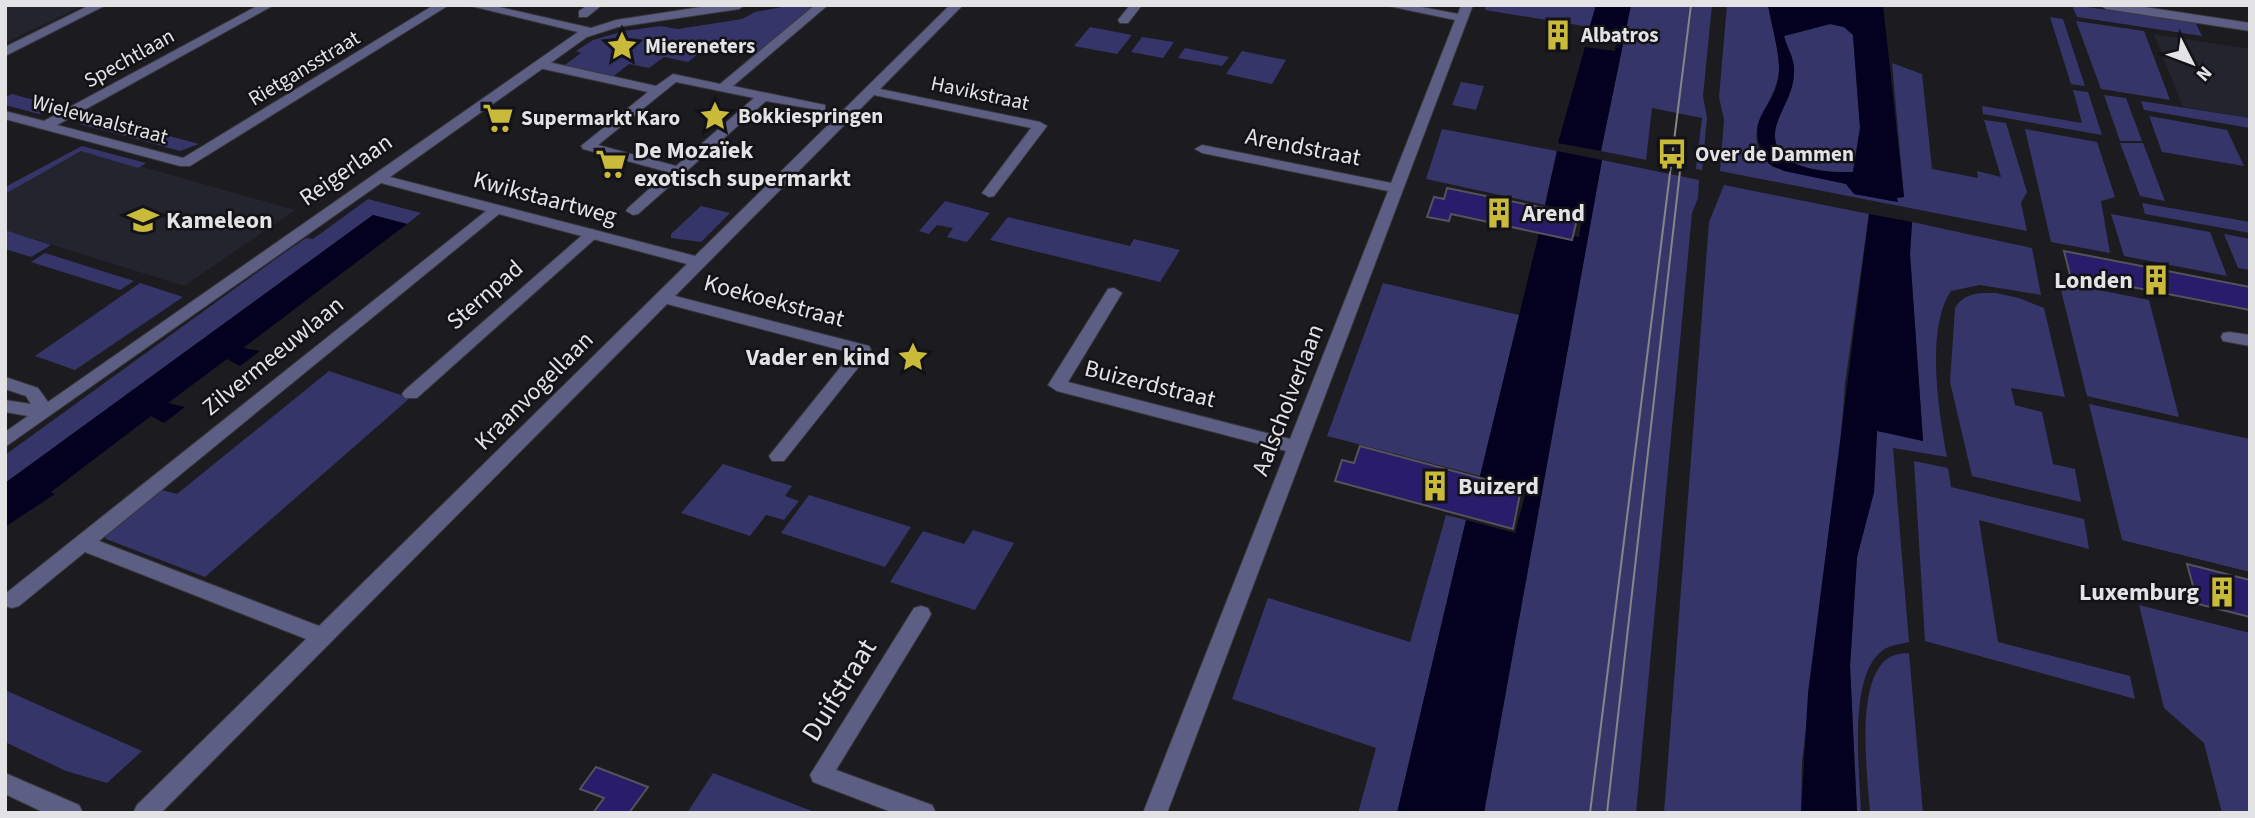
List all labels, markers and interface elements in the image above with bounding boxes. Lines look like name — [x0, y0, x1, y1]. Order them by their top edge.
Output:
building icon: Albatros — [1541, 18, 1575, 52]
place label: Albatros — [1580, 20, 1659, 50]
street label: Spechtlaan — [78, 21, 180, 95]
street label: Rietgansstraat — [242, 23, 366, 113]
north arrow — [2157, 28, 2227, 98]
place icon: Miereneters — [605, 29, 639, 63]
place label: Miereneters — [645, 31, 755, 61]
text: N — [2189, 60, 2218, 87]
street label: Havikstraat — [928, 68, 1032, 118]
street label: Wielewaalstraat — [29, 86, 171, 152]
place icon: Bokkiespringen — [698, 99, 732, 133]
supermarket icon: Supermarkt Karo — [481, 101, 515, 135]
place label: Bokkiespringen — [738, 101, 883, 131]
place label: Supermarkt Karo — [521, 103, 680, 133]
street label: Arendstraat — [1242, 119, 1364, 175]
street label: Reigerlaan — [292, 125, 400, 215]
place label: De Mozaïek exotisch supermarkt — [634, 133, 851, 196]
bus stop icon: Over de Dammen — [1655, 137, 1689, 171]
place label: Over de Dammen — [1695, 139, 1854, 169]
supermarket icon: De Mozaïek exotisch supermarkt — [594, 147, 628, 181]
street label: Kwikstaartweg — [469, 162, 621, 234]
building icon: Arend — [1482, 196, 1516, 230]
place label: Arend — [1521, 196, 1585, 231]
school or university icon: Kameleon — [126, 203, 160, 237]
place label: Kameleon — [166, 203, 273, 238]
street label: Sternpad — [439, 252, 531, 338]
place label: Londen — [2054, 263, 2133, 298]
building icon: Londen — [2139, 263, 2173, 297]
street label: Koekoekstraat — [700, 265, 848, 337]
street label: Zilvermeeuwlaan — [194, 288, 352, 424]
street label: Aalscholverlaan — [1243, 319, 1333, 481]
street label: Kraanvogellaan — [466, 323, 602, 459]
place label: Vader en kind — [745, 340, 890, 375]
place icon: Vader en kind — [896, 340, 930, 374]
street label: Buizerdstraat — [1081, 351, 1219, 417]
building icon: Buizerd — [1418, 469, 1452, 503]
place label: Buizerd — [1458, 469, 1539, 504]
place label: Luxemburg — [2079, 575, 2199, 610]
building icon: Luxemburg — [2205, 575, 2239, 609]
street label: Duifstraat — [792, 630, 887, 749]

